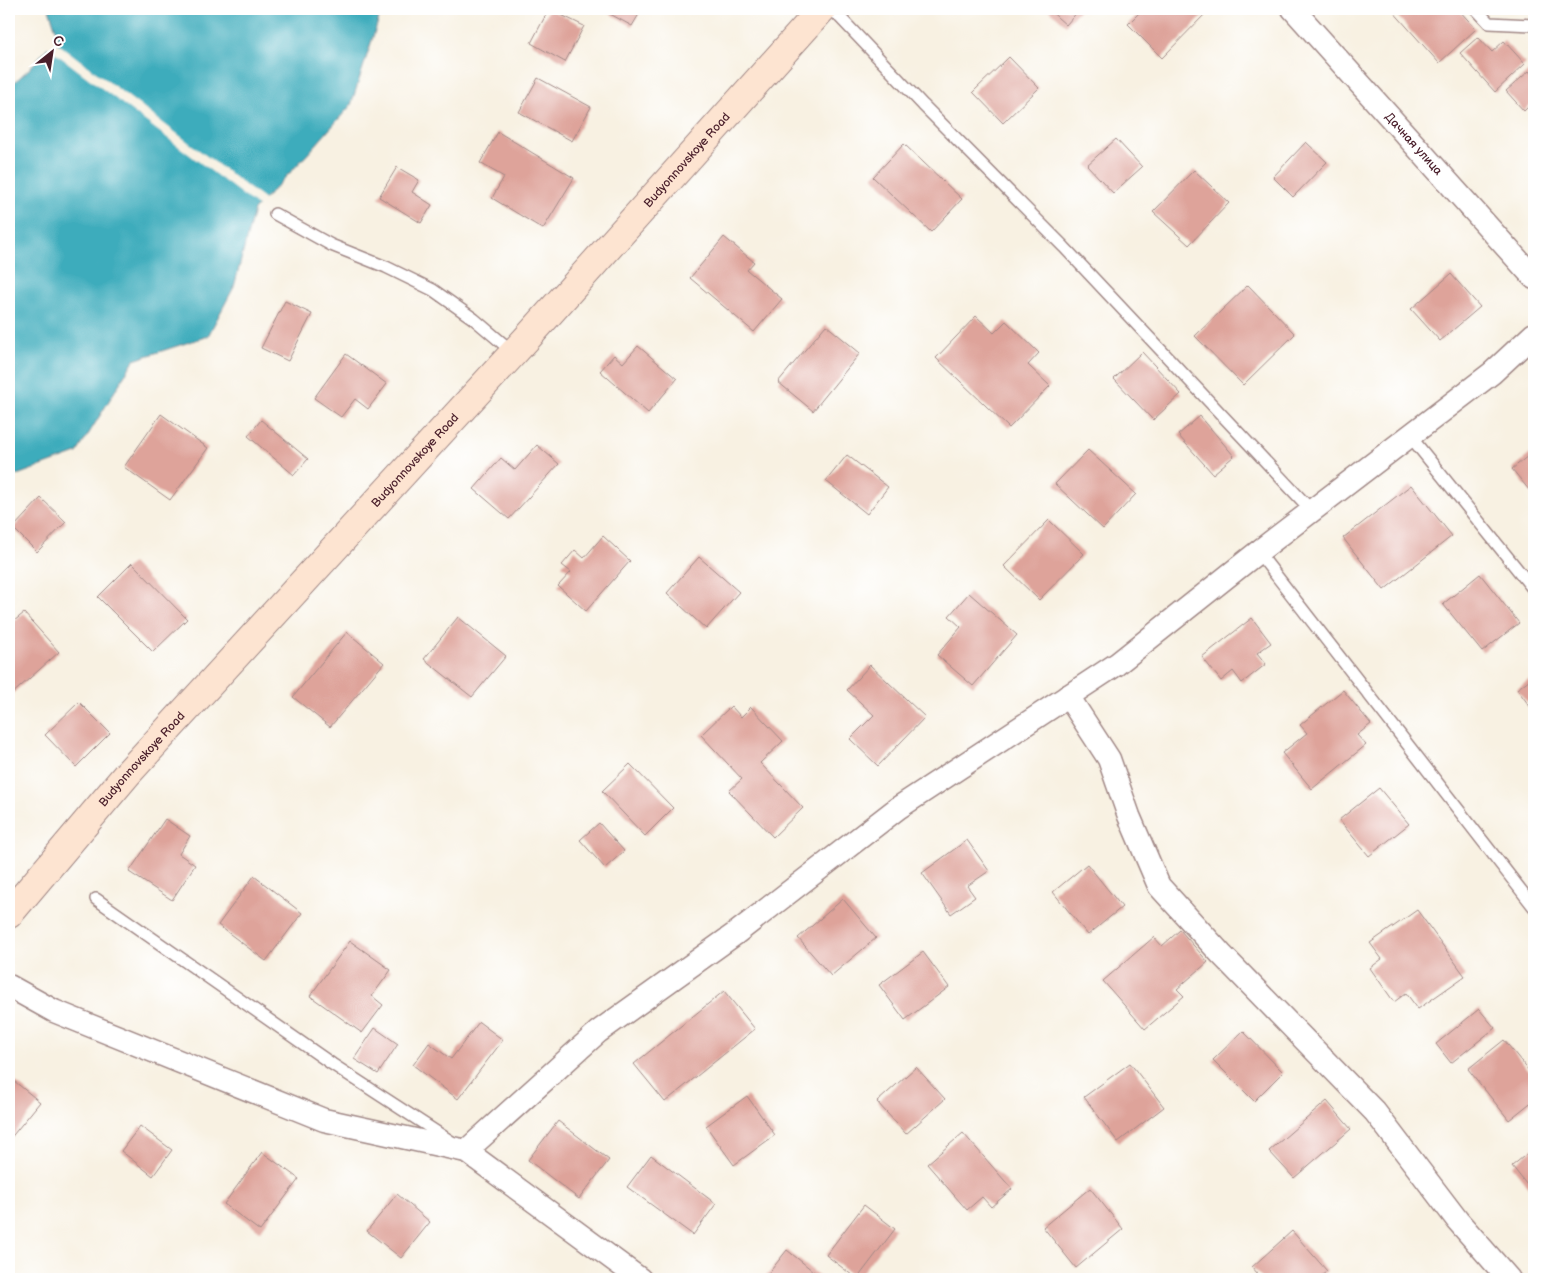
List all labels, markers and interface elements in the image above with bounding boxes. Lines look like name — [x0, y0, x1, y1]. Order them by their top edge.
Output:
north arrow — [28, 28, 78, 78]
text: С — [50, 31, 67, 51]
street label: Budyonnovskoye Road — [640, 109, 733, 210]
street label: Дачная улица — [1382, 109, 1446, 178]
street label: Budyonnovskoye Road — [368, 410, 462, 510]
street label: Budyonnovskoye Road — [95, 708, 188, 810]

